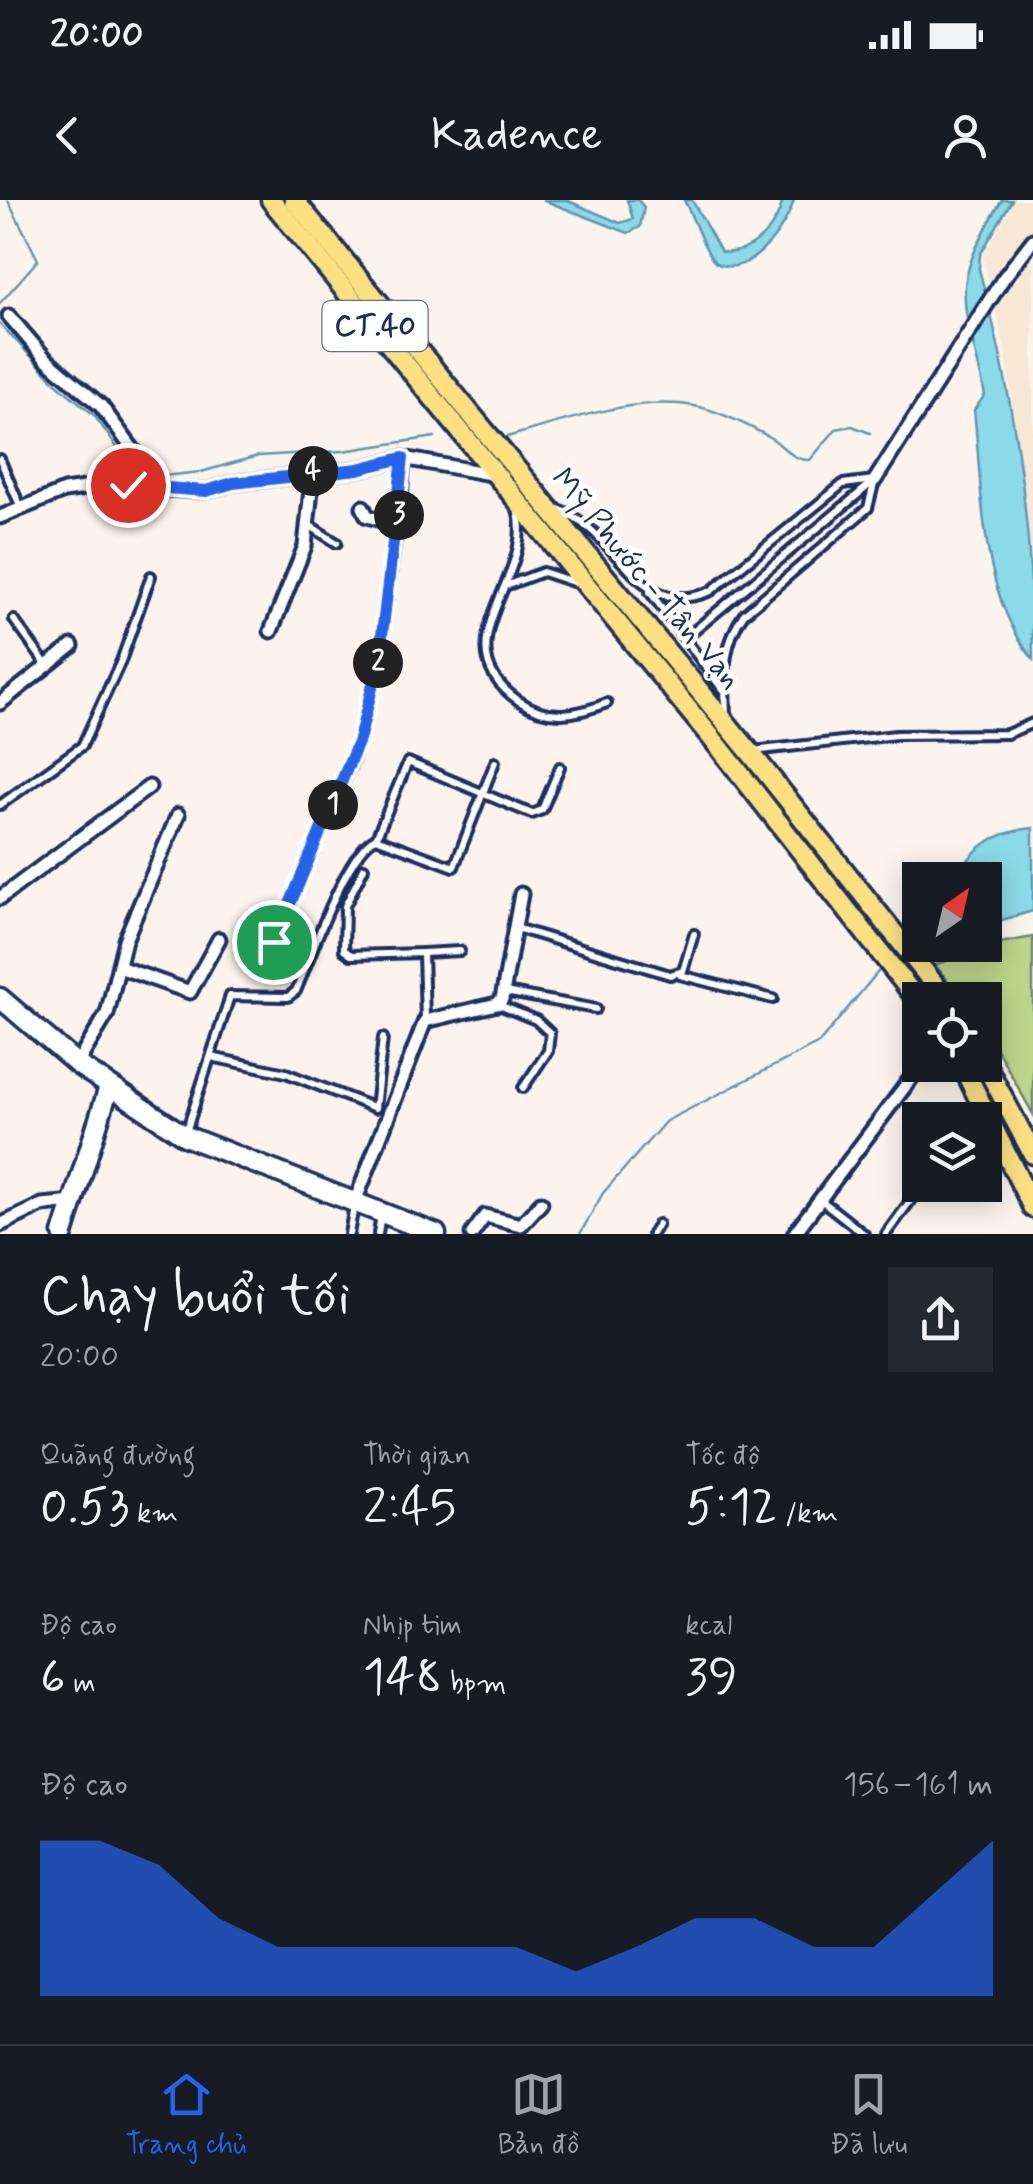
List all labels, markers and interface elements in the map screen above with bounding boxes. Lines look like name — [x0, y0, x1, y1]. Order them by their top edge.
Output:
text: 20:00 — [50, 11, 143, 60]
text: Kadence — [431, 106, 602, 165]
icon: back — [40, 108, 95, 163]
icon: person — [938, 108, 993, 163]
road number: CT.40 — [322, 301, 428, 351]
pin — [86, 443, 171, 528]
pin: 4 — [288, 446, 338, 496]
text: 4 — [305, 452, 321, 489]
icon: check — [101, 458, 156, 513]
street label: Mỹ Phước - Tân Vạn — [541, 459, 751, 699]
pin: 3 — [374, 490, 424, 540]
text: 3 — [393, 496, 405, 533]
pin: 2 — [353, 638, 403, 688]
text: 2 — [371, 644, 385, 681]
pin: 1 — [308, 780, 358, 830]
text: 1 — [327, 786, 339, 823]
north arrow — [902, 862, 1002, 962]
map controls — [902, 862, 1002, 1202]
pin — [232, 900, 317, 985]
icon: arrive — [247, 915, 302, 970]
button: locate — [902, 982, 1002, 1082]
button: layers — [902, 1102, 1002, 1202]
text: Chạy buổi tối — [40, 1262, 350, 1334]
button: share — [888, 1267, 993, 1372]
text: 20:00 — [40, 1336, 119, 1378]
text: Quãng đường — [40, 1438, 195, 1475]
text: Thời gian — [363, 1438, 470, 1475]
text: Tốc độ — [685, 1438, 761, 1475]
text: 0.53 — [40, 1475, 130, 1541]
text: 2:45 — [363, 1475, 456, 1541]
text: 5:12 — [685, 1475, 777, 1541]
text: km — [130, 1496, 178, 1533]
text: /km — [777, 1496, 838, 1533]
text: Độ cao — [40, 1608, 117, 1645]
text: Nhịp tim — [363, 1608, 462, 1645]
text: kcal — [685, 1608, 732, 1645]
text: 6 — [40, 1645, 66, 1711]
text: 148 — [363, 1645, 442, 1711]
text: 39 — [685, 1645, 738, 1711]
text: m — [66, 1666, 95, 1703]
text: bpm — [442, 1666, 506, 1703]
text: Độ cao — [40, 1764, 128, 1806]
text: 156–161 m — [843, 1764, 993, 1806]
tab: Trang chủ — [125, 2067, 247, 2164]
tab: Bản đồ — [498, 2067, 579, 2164]
tab: Đã lưu — [830, 2067, 908, 2164]

